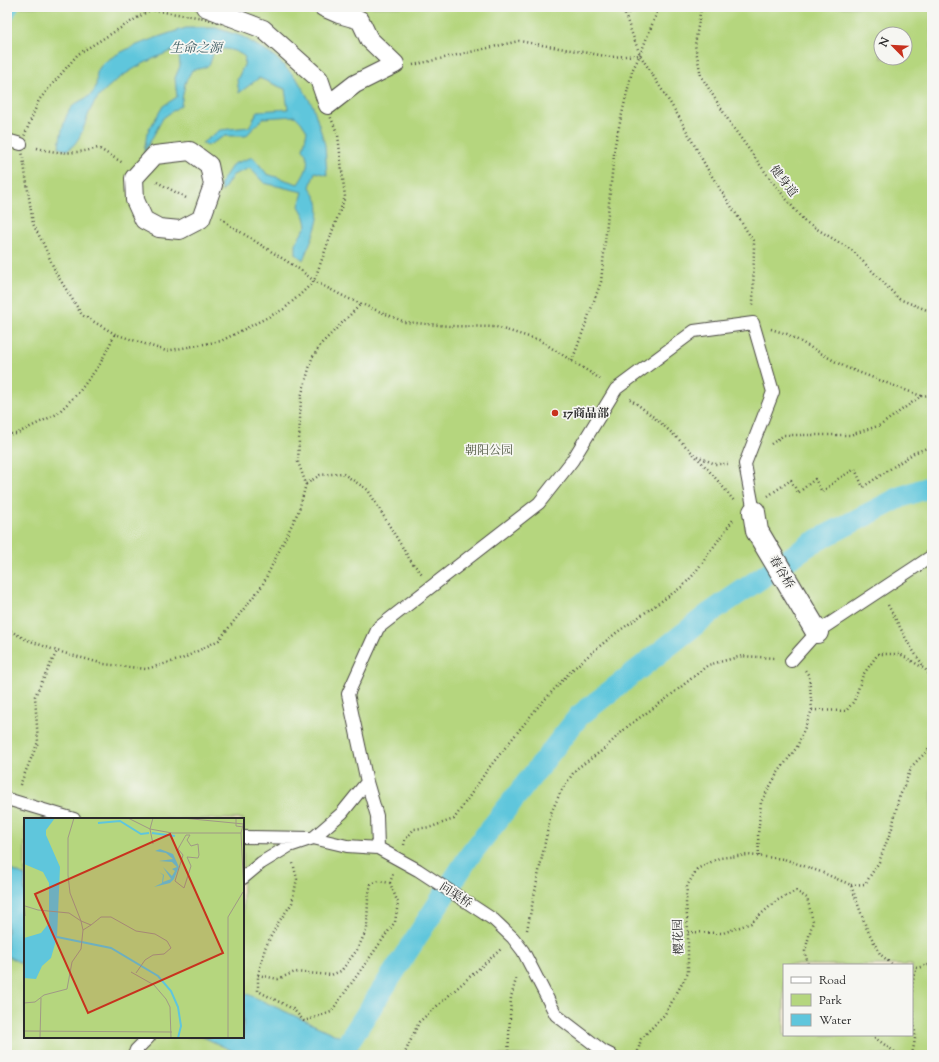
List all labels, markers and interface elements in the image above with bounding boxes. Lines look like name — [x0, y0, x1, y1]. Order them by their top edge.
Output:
north arrow — [873, 26, 913, 66]
text: N — [875, 35, 894, 51]
water label: 生命之源 — [170, 40, 224, 58]
street label: 健身道 — [765, 162, 801, 201]
place label: 17商品部 — [562, 405, 609, 423]
marker: 17商品部 — [550, 408, 560, 418]
park label: 朝阳公园 — [465, 442, 513, 460]
street label: 春谷桥 — [764, 552, 798, 593]
inset map — [24, 818, 244, 1038]
street label: 问渠桥 — [435, 878, 475, 913]
street label: 樱花园 — [669, 919, 689, 955]
legend — [783, 964, 913, 1036]
text: Road — [819, 972, 846, 990]
text: Park — [819, 992, 842, 1010]
text: Water — [819, 1012, 852, 1030]

